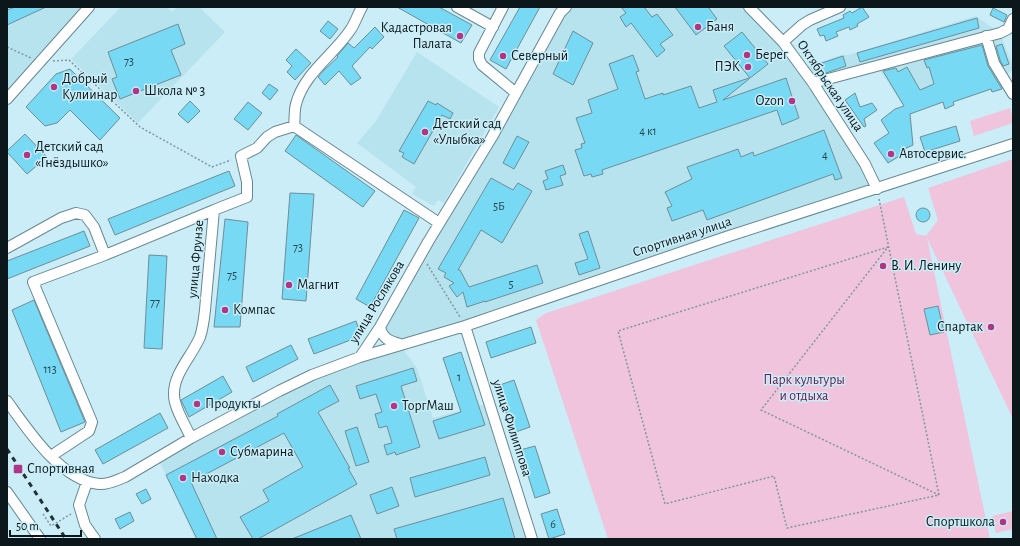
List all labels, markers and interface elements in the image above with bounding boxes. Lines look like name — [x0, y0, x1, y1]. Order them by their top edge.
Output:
place label: Баня — [706, 20, 734, 34]
place label: Кадастровая Палата — [380, 21, 453, 51]
marker: Баня — [693, 22, 703, 32]
marker: Кадастровая Палата — [455, 31, 465, 41]
street label: Октябрьская улица — [794, 38, 866, 135]
place label: Берег — [755, 48, 788, 62]
place label: Северный — [511, 49, 568, 63]
marker: Берег — [742, 50, 752, 60]
marker: Северный — [498, 51, 508, 61]
house number: 73 — [124, 55, 134, 67]
place label: ПЭК — [714, 60, 740, 74]
marker: ПЭК — [743, 62, 753, 72]
place label: Добрый Кулиинар — [62, 72, 117, 102]
marker: Добрый Кулиинар — [49, 82, 59, 92]
place label: Школа № 3 — [144, 84, 206, 98]
marker: Школа № 3 — [131, 86, 141, 96]
place label: Ozon — [756, 94, 784, 108]
marker: Ozon — [787, 96, 797, 106]
place label: Детский сад «Улыбка» — [433, 117, 501, 147]
house number: 4 к1 — [639, 125, 657, 137]
marker: Детский сад «Улыбка» — [420, 127, 430, 137]
place label: Детский сад «Гнёздышко» — [35, 140, 109, 170]
place label: Автосервис. — [899, 147, 967, 161]
house number: 4 — [822, 149, 828, 161]
marker: Автосервис. — [886, 149, 896, 159]
marker: Детский сад «Гнёздышко» — [22, 150, 32, 160]
house number: 5Б — [493, 200, 505, 212]
street label: Спортивная улица — [631, 214, 734, 260]
street label: улица Фрунзе — [186, 219, 206, 300]
house number: 73 — [293, 241, 303, 253]
street label: улица Рослякова — [346, 258, 407, 347]
place label: В. И. Ленину — [891, 259, 961, 273]
marker: В. И. Ленину — [878, 261, 888, 271]
house number: 75 — [227, 269, 237, 281]
place label: Магнит — [297, 278, 340, 292]
house number: 5 — [508, 278, 514, 290]
marker: Магнит — [284, 280, 294, 290]
house number: 77 — [150, 296, 160, 308]
place label: Компас — [233, 303, 276, 317]
marker: Компас — [220, 305, 230, 315]
place label: Спартак — [937, 320, 984, 334]
marker: Спартак — [986, 322, 996, 332]
house number: 113 — [43, 363, 57, 375]
house number: 1 — [457, 371, 461, 383]
park label: Парк культуры и отдыха — [763, 373, 845, 403]
street label: улица Филиппова — [489, 377, 534, 479]
place label: Продукты — [205, 397, 261, 411]
marker: Продукты — [192, 399, 202, 409]
place label: ТоргМаш — [402, 399, 454, 413]
marker: ТоргМаш — [389, 401, 399, 411]
place label: Субмарина — [230, 445, 294, 459]
marker: Субмарина — [217, 447, 227, 457]
place label: Спортивная — [27, 462, 95, 476]
marker: Спортивная — [12, 463, 24, 475]
place label: Находка — [191, 471, 240, 485]
marker: Находка — [178, 473, 188, 483]
scale bar — [10, 512, 81, 538]
place label: Спортшкола — [926, 515, 996, 529]
marker: Спортшкола — [998, 517, 1008, 527]
house number: 6 — [550, 518, 556, 530]
text: 50 m — [16, 520, 39, 532]

